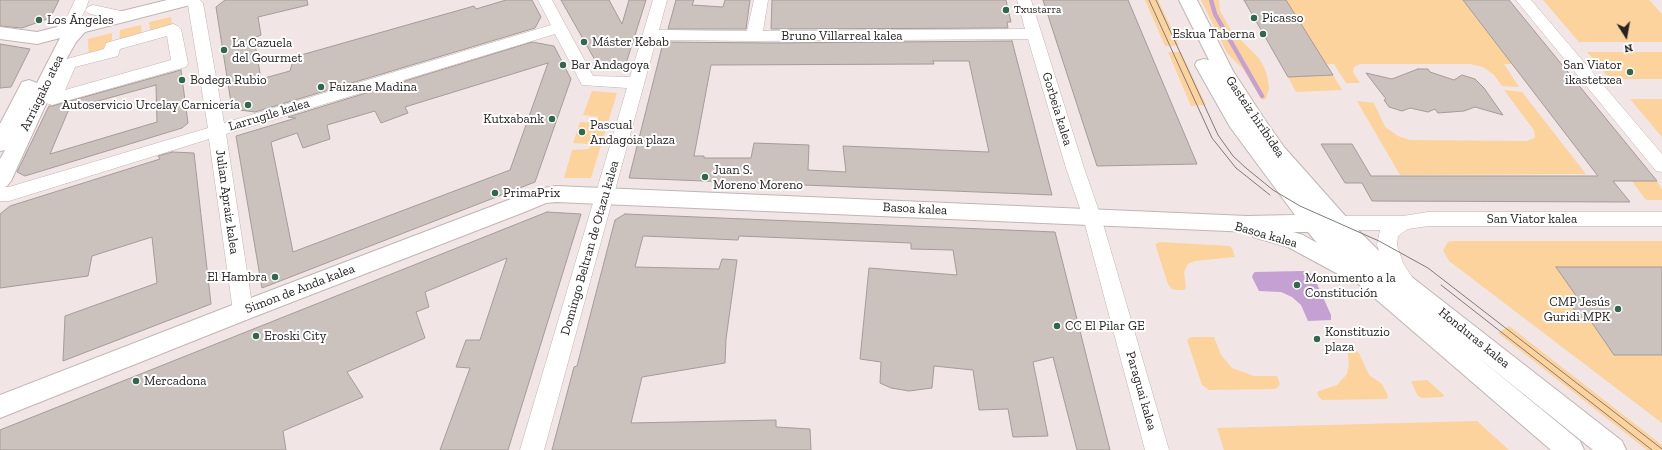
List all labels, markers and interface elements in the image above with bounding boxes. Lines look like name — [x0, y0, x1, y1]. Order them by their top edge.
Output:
place label: Txustarra — [1014, 3, 1061, 17]
marker: Txustarra — [1001, 5, 1011, 15]
place label: Picasso — [1262, 10, 1303, 26]
place label: Los Ángeles — [47, 12, 114, 28]
marker: Picasso — [1249, 13, 1259, 23]
marker: Los Ángeles — [34, 15, 44, 25]
north arrow — [1606, 16, 1646, 56]
place label: Eskua Taberna — [1172, 26, 1255, 42]
street label: Bruno Villarreal kalea — [781, 28, 903, 44]
marker: Eskua Taberna — [1258, 29, 1268, 39]
place label: Máster Kebab — [592, 34, 669, 50]
place label: La Cazuela del Gourmet — [232, 35, 302, 66]
marker: Máster Kebab — [579, 37, 589, 47]
text: N — [1623, 41, 1634, 55]
marker: La Cazuela del Gourmet — [219, 45, 229, 55]
street label: Arriagako atea — [17, 53, 67, 133]
place label: Bar Andagoya — [571, 57, 649, 73]
place label: San Viator ikastetxea — [1563, 57, 1622, 88]
marker: Bar Andagoya — [558, 60, 568, 70]
marker: San Viator ikastetxea — [1625, 67, 1635, 77]
street label: Gorbeia kalea — [1038, 70, 1076, 148]
place label: Bodega Rubio — [190, 72, 267, 88]
street label: Gasteiz hiribidea — [1222, 73, 1288, 161]
marker: Bodega Rubio — [177, 75, 187, 85]
place label: Faizane Madina — [329, 79, 417, 95]
marker: Faizane Madina — [316, 82, 326, 92]
street label: Larrugile kalea — [227, 95, 311, 135]
place label: Autoservicio Urcelay Carnicería — [62, 97, 240, 113]
marker: Autoservicio Urcelay Carnicería — [243, 100, 253, 110]
place label: Kutxabank — [483, 111, 544, 127]
marker: Kutxabank — [547, 114, 557, 124]
place label: Pascual Andagoia plaza — [590, 117, 675, 148]
marker: Pascual Andagoia plaza — [577, 127, 587, 137]
street label: Julian Apraiz kalea — [212, 149, 242, 255]
street label: Domingo Beltran de Otazu kalea — [558, 159, 622, 337]
place label: Juan S. Moreno Moreno — [713, 162, 803, 193]
marker: Juan S. Moreno Moreno — [700, 172, 710, 182]
place label: PrimaPrix — [503, 185, 560, 201]
marker: PrimaPrix — [490, 188, 500, 198]
street label: Basoa kalea — [882, 200, 948, 218]
street label: San Viator kalea — [1487, 211, 1577, 227]
street label: Basoa kalea — [1233, 219, 1299, 251]
street label: Simon de Anda kalea — [243, 261, 357, 317]
place label: El Hambra — [207, 269, 267, 285]
place label: Monumento a la Constitución — [1305, 270, 1396, 301]
marker: El Hambra — [270, 272, 280, 282]
marker: Monumento a la Constitución — [1292, 280, 1302, 290]
place label: CMP Jesús Guridi MPK — [1544, 294, 1610, 325]
street label: Honduras kalea — [1435, 304, 1513, 372]
marker: CMP Jesús Guridi MPK — [1613, 304, 1623, 314]
place label: CC El Pilar GE — [1065, 318, 1145, 334]
marker: CC El Pilar GE — [1052, 321, 1062, 331]
place label: Konstituzio plaza — [1325, 324, 1390, 355]
place label: Eroski City — [264, 328, 326, 344]
marker: Eroski City — [251, 331, 261, 341]
marker: Konstituzio plaza — [1312, 334, 1322, 344]
street label: Paraguai kalea — [1122, 350, 1160, 432]
place label: Mercadona — [144, 373, 207, 389]
marker: Mercadona — [131, 376, 141, 386]

